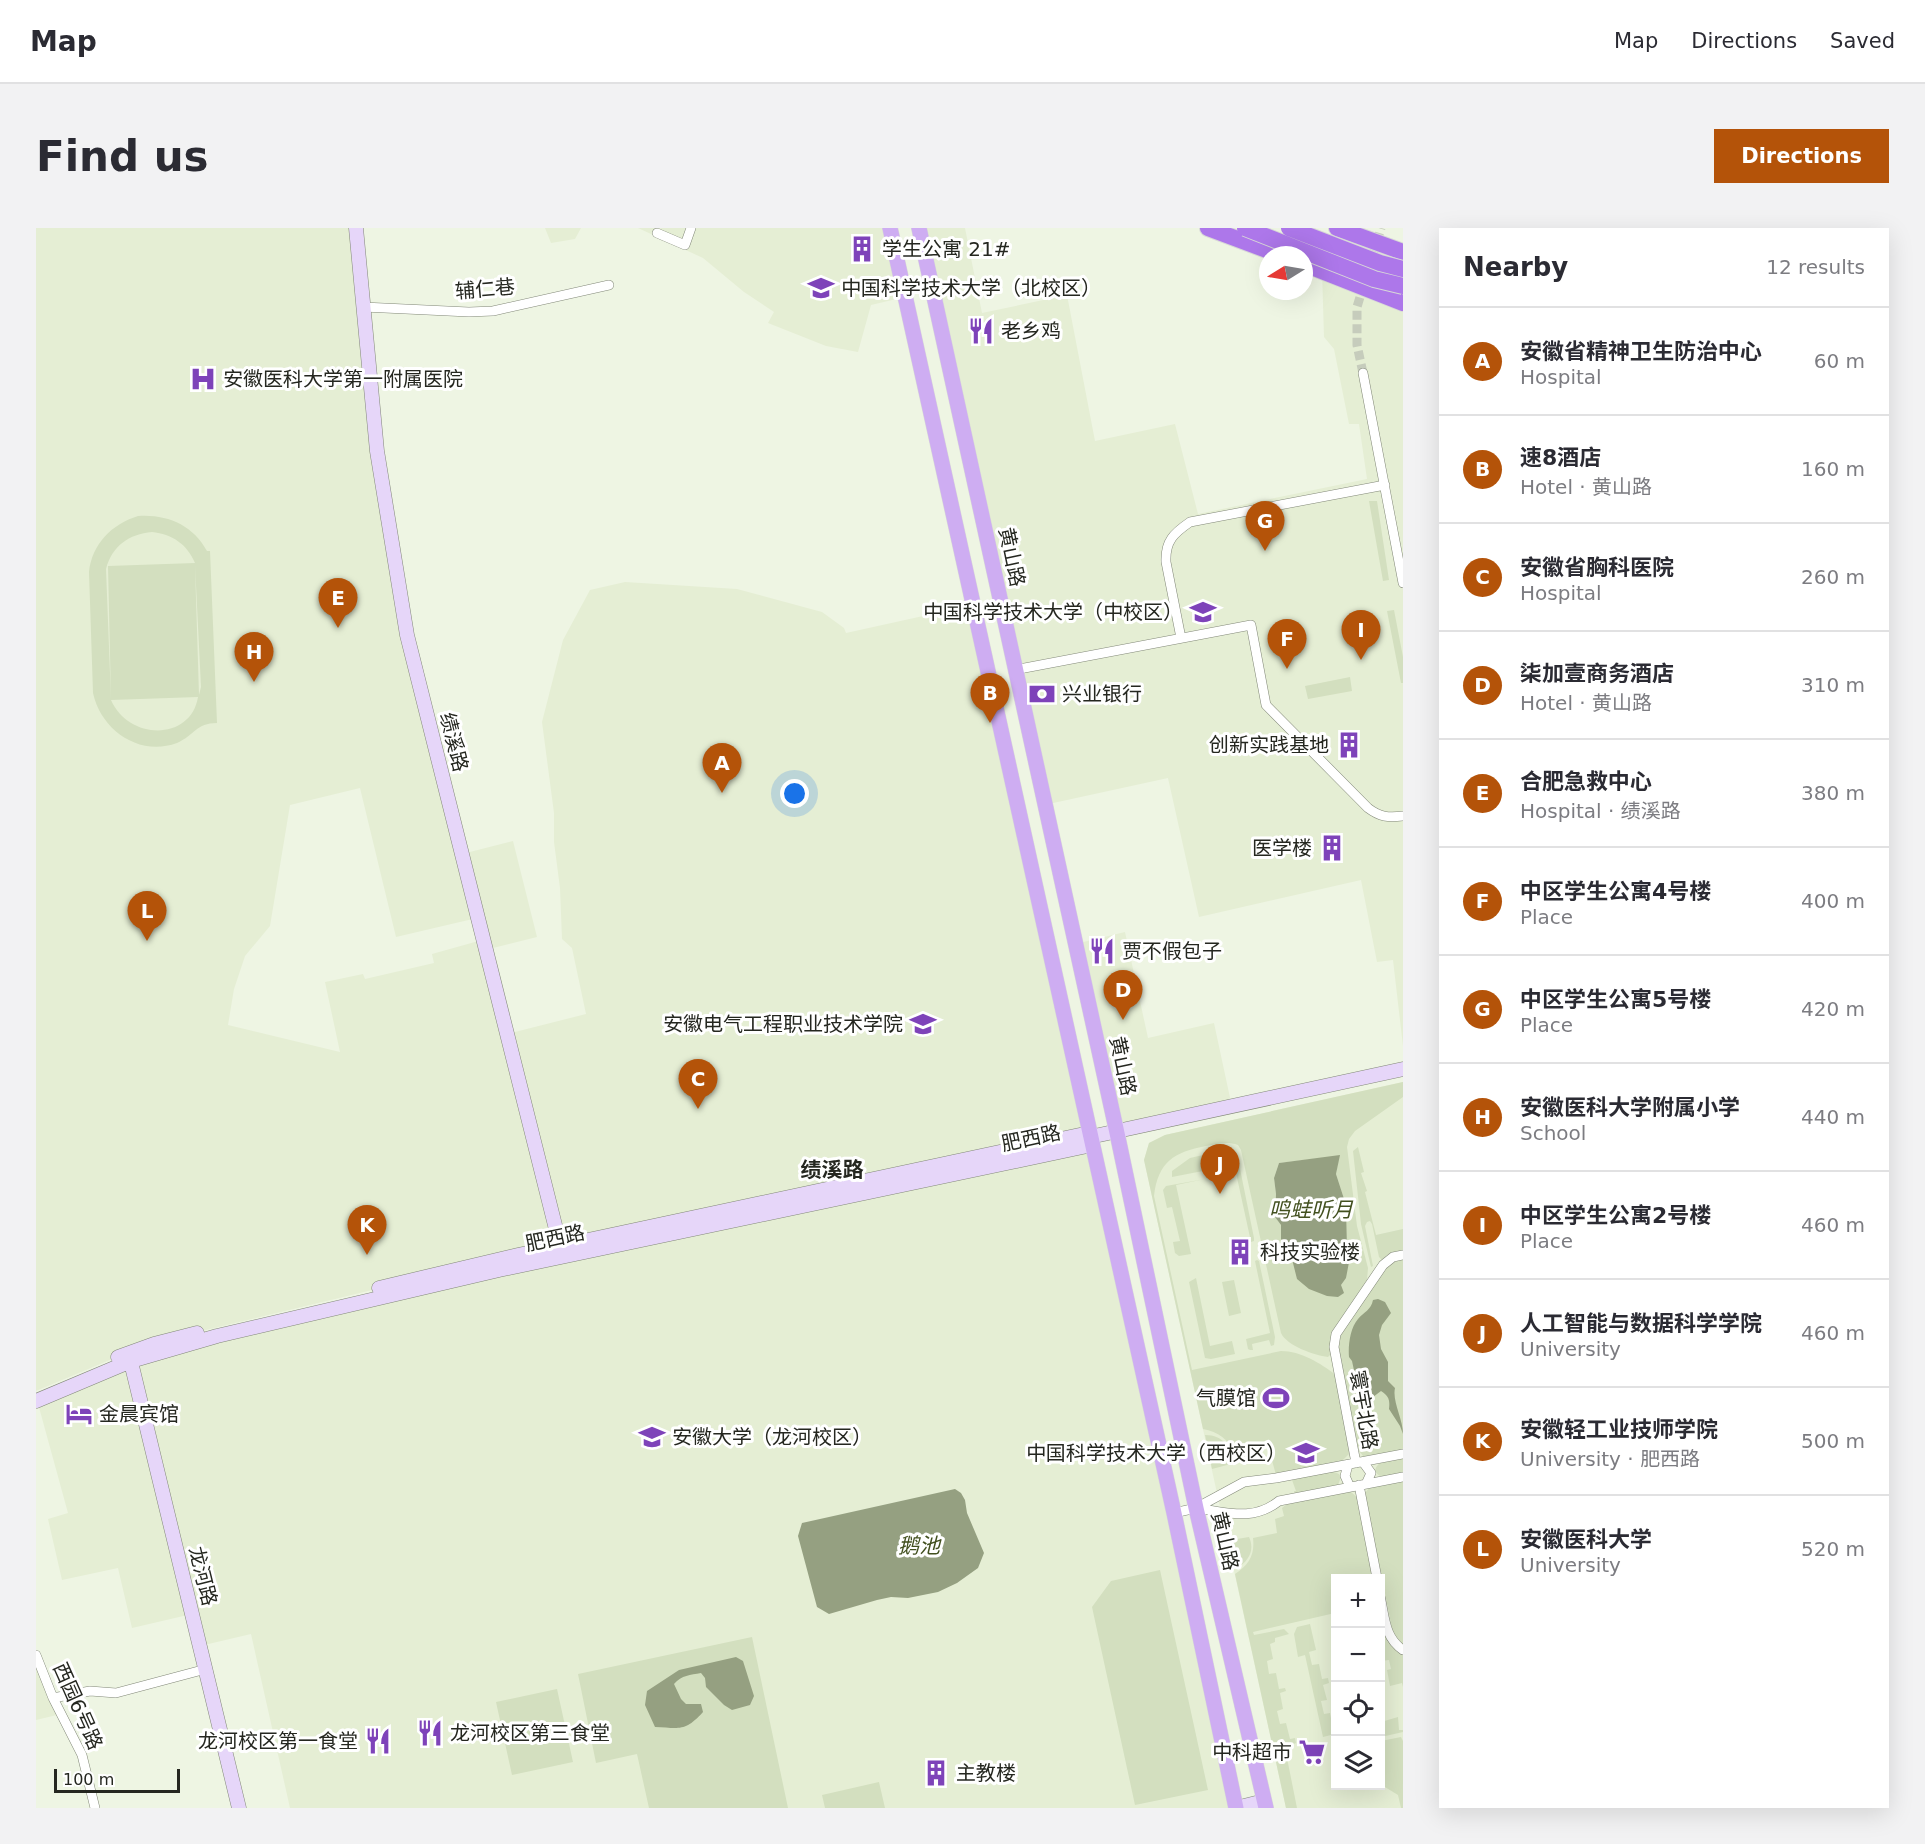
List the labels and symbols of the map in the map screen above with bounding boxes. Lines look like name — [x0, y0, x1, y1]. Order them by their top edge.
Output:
building icon: 学生公寓 21# — [847, 234, 877, 264]
place label: 学生公寓 21# — [882, 237, 1011, 261]
north arrow — [1259, 246, 1313, 300]
school or university icon: 中国科学技术大学（北校区） — [806, 273, 836, 303]
street label: 辅仁巷 — [454, 274, 516, 304]
place label: 中国科学技术大学（北校区） — [841, 276, 1101, 300]
restaurant icon: 老乡鸡 — [966, 316, 996, 346]
place label: 老乡鸡 — [1001, 319, 1061, 343]
hospital icon: 安徽医科大学第一附属医院 — [188, 364, 218, 394]
place label: 安徽医科大学第一附属医院 — [223, 367, 463, 391]
pin: G — [1246, 502, 1284, 551]
street label: 黄山路 — [994, 525, 1030, 589]
pin: E — [318, 578, 358, 628]
school or university icon: 中国科学技术大学（中校区） — [1188, 597, 1218, 627]
place label: 中国科学技术大学（中校区） — [923, 600, 1183, 624]
pin: I — [1342, 610, 1380, 660]
pin: F — [1268, 620, 1306, 669]
pin: H — [234, 632, 274, 682]
pin: B — [970, 674, 1010, 723]
bank icon: 兴业银行 — [1027, 679, 1057, 709]
place label: 兴业银行 — [1062, 682, 1142, 706]
street label: 绩溪路 — [435, 710, 473, 774]
building icon: 创新实践基地 — [1334, 730, 1364, 760]
place label: 创新实践基地 — [1209, 733, 1329, 757]
pin: A — [702, 744, 742, 793]
your location — [780, 779, 809, 808]
building icon: 医学楼 — [1317, 833, 1347, 863]
place label: 医学楼 — [1252, 836, 1312, 860]
pin: L — [128, 892, 166, 941]
restaurant icon: 贾不假包子 — [1087, 936, 1117, 966]
place label: 贾不假包子 — [1122, 939, 1222, 963]
pin: D — [1104, 970, 1142, 1020]
school or university icon: 安徽电气工程职业技术学院 — [908, 1009, 938, 1039]
place label: 安徽电气工程职业技术学院 — [663, 1012, 903, 1036]
street label: 黄山路 — [1105, 1034, 1141, 1098]
pin: C — [678, 1060, 718, 1109]
street label: 肥西路 — [999, 1120, 1063, 1156]
pin: J — [1200, 1144, 1240, 1194]
district label: 绩溪路 — [801, 1158, 864, 1182]
water label: 鸣蛙听月 — [1269, 1198, 1354, 1222]
pin: K — [348, 1206, 386, 1255]
street label: 肥西路 — [523, 1220, 587, 1256]
building icon: 科技实验楼 — [1225, 1237, 1255, 1267]
place label: 科技实验楼 — [1260, 1240, 1360, 1264]
street label: 寰宇北路 — [1345, 1369, 1383, 1451]
sports icon: 气膜馆 — [1261, 1383, 1291, 1413]
place label: 气膜馆 — [1196, 1386, 1256, 1410]
hotel icon: 金晨宾馆 — [64, 1399, 94, 1429]
place label: 金晨宾馆 — [99, 1402, 179, 1426]
school or university icon: 安徽大学（龙河校区） — [637, 1422, 667, 1452]
place label: 安徽大学（龙河校区） — [672, 1425, 872, 1449]
school or university icon: 中国科学技术大学（西校区） — [1291, 1438, 1321, 1468]
place label: 中国科学技术大学（西校区） — [1026, 1441, 1286, 1465]
street label: 黄山路 — [1207, 1509, 1243, 1573]
water label: 鹅池 — [898, 1534, 942, 1558]
street label: 龙河路 — [184, 1544, 222, 1608]
street label: 西园6号路 — [48, 1659, 108, 1753]
restaurant icon: 龙河校区第三食堂 — [415, 1718, 445, 1748]
place label: 龙河校区第三食堂 — [450, 1721, 610, 1745]
restaurant icon: 龙河校区第一食堂 — [363, 1726, 393, 1756]
place label: 龙河校区第一食堂 — [198, 1729, 358, 1753]
supermarket icon: 中科超市 — [1297, 1737, 1327, 1767]
place label: 中科超市 — [1212, 1740, 1292, 1764]
building icon: 主教楼 — [921, 1758, 951, 1788]
place label: 主教楼 — [956, 1761, 1016, 1785]
scale bar — [54, 1766, 180, 1794]

